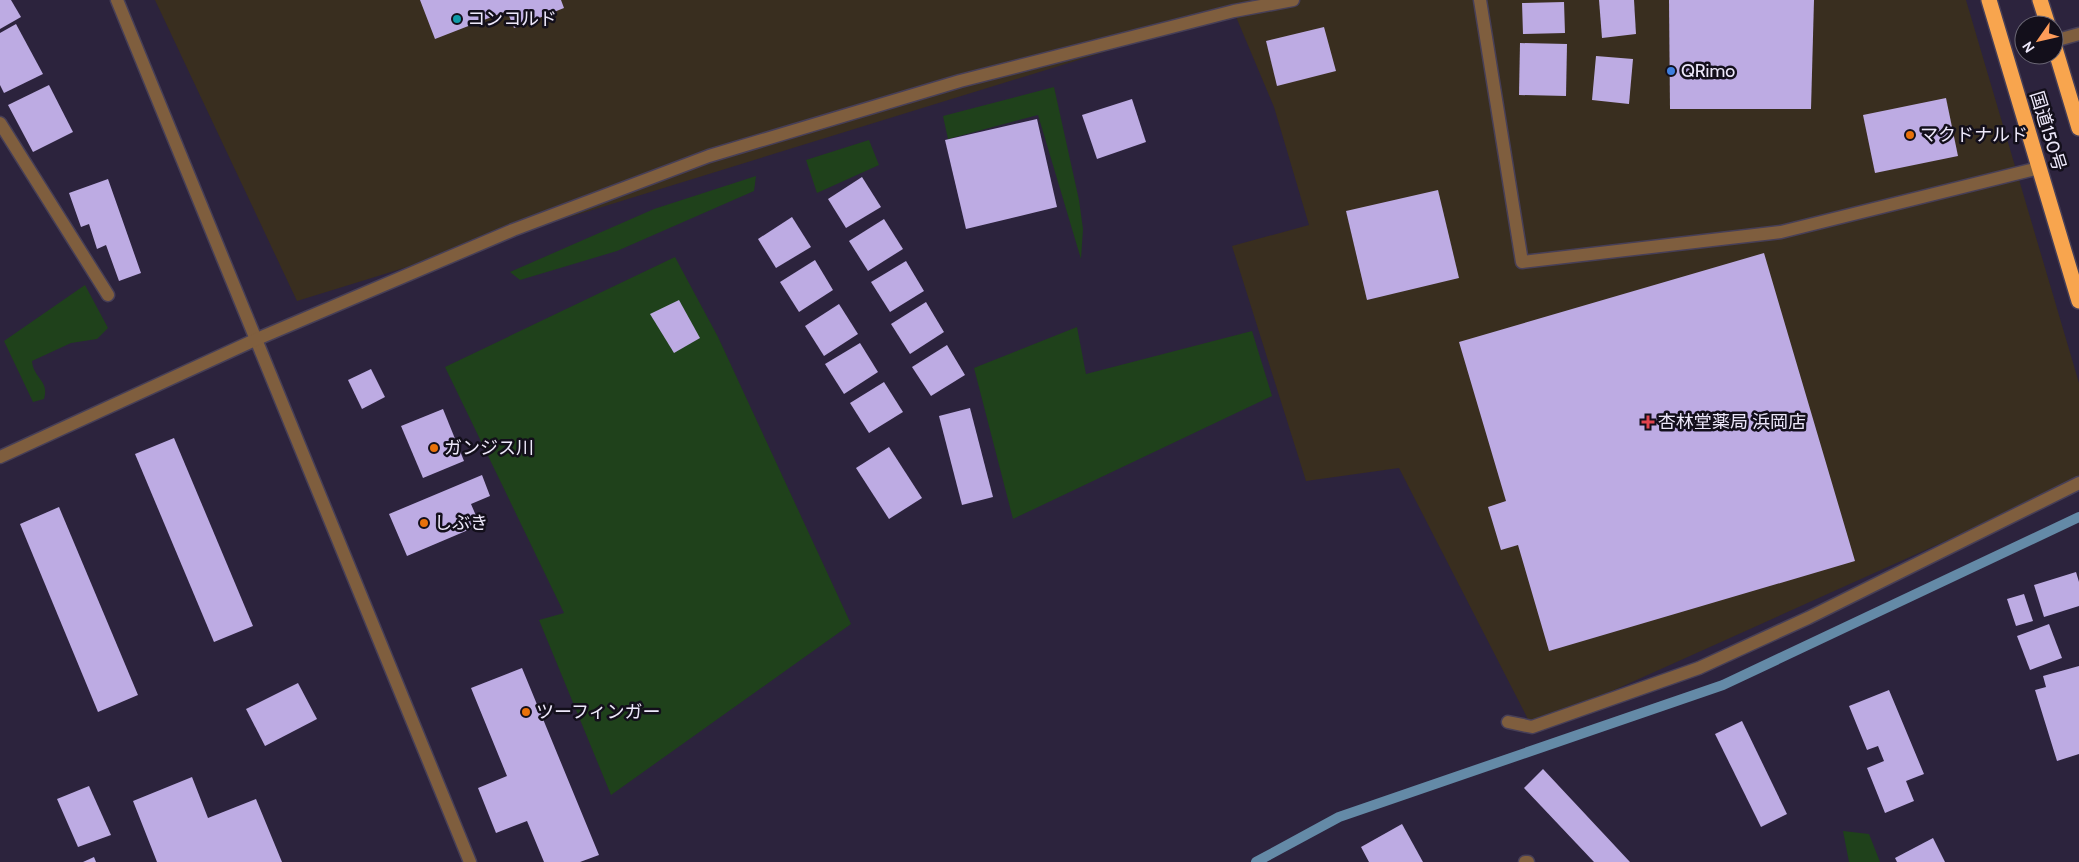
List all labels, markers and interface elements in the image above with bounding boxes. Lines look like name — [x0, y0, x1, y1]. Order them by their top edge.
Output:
place label: コンコルド — [467, 8, 557, 30]
marker: コンコルド — [451, 13, 463, 25]
north arrow — [2014, 15, 2064, 65]
text: N — [2018, 38, 2038, 56]
place label: QRimo — [1681, 60, 1735, 82]
marker: QRimo — [1665, 65, 1677, 77]
street label: 国道150号 — [2025, 88, 2071, 174]
place label: マクドナルド — [1920, 124, 2028, 146]
marker: マクドナルド — [1904, 129, 1916, 141]
place label: 杏林堂薬局 浜岡店 — [1658, 411, 1806, 433]
marker: 杏林堂薬局 浜岡店 — [1642, 416, 1654, 428]
place label: ガンジス川 — [444, 437, 534, 459]
marker: ガンジス川 — [428, 442, 440, 454]
place label: しぶき — [434, 512, 488, 534]
marker: しぶき — [418, 517, 430, 529]
place label: ツーフィンガー — [536, 701, 661, 723]
marker: ツーフィンガー — [520, 706, 532, 718]

